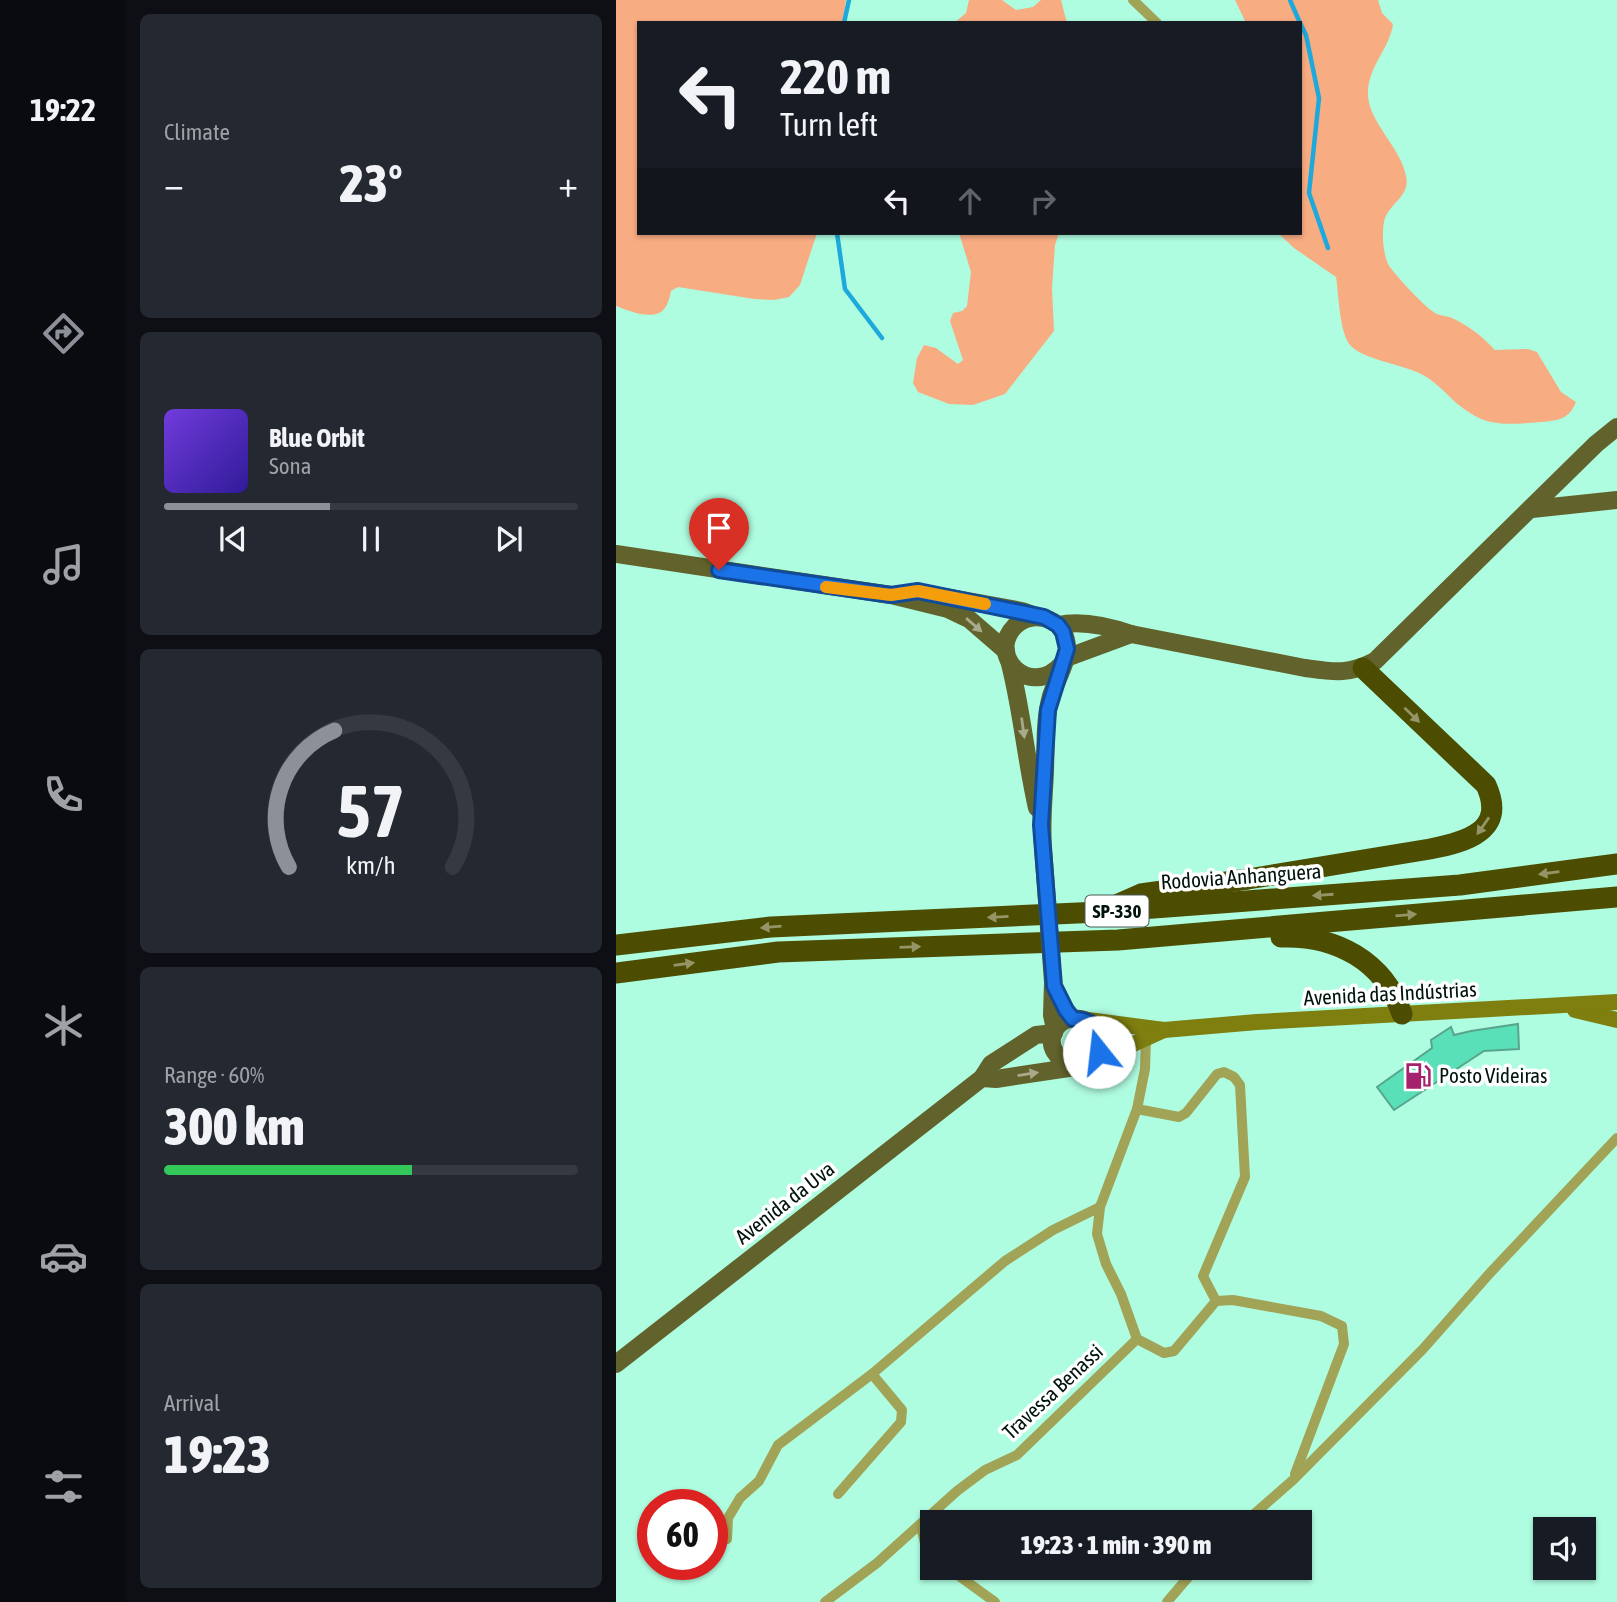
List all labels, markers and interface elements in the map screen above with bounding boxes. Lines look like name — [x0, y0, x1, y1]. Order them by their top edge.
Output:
text: 220 m — [780, 48, 891, 104]
icon: left — [665, 49, 756, 140]
text: 19:22 — [30, 91, 96, 128]
text: Turn left — [780, 106, 878, 143]
text: Climate — [164, 119, 230, 145]
text: 23° — [339, 153, 403, 213]
text: − — [164, 162, 184, 205]
text: + — [558, 162, 578, 205]
icon: left — [878, 182, 916, 220]
icon: ahead — [951, 182, 989, 220]
icon: right — [1024, 182, 1062, 220]
icon: directions — [39, 309, 88, 358]
text: Blue Orbit — [269, 423, 365, 453]
text: Sona — [269, 453, 311, 479]
pin — [689, 498, 749, 570]
icon: arrive — [700, 509, 738, 547]
icon: previous — [214, 520, 252, 558]
icon: pause — [352, 520, 390, 558]
icon: next — [490, 520, 528, 558]
icon: music — [39, 540, 88, 589]
one-way arrow — [966, 617, 983, 632]
one-way arrow — [1403, 707, 1420, 724]
one-way arrow — [1018, 717, 1029, 739]
text: 57 — [337, 769, 405, 852]
icon: phone — [39, 770, 88, 819]
one-way arrow — [1476, 817, 1490, 835]
text: km/h — [346, 851, 396, 879]
street label: Rodovia Anhanguera — [1160, 858, 1322, 894]
one-way arrow — [1538, 868, 1560, 879]
one-way arrow — [1312, 890, 1334, 901]
road number: SP-330 — [1086, 896, 1148, 926]
one-way arrow — [1395, 909, 1417, 920]
one-way arrow — [987, 911, 1009, 922]
one-way arrow — [760, 922, 782, 933]
one-way arrow — [899, 942, 921, 953]
one-way arrow — [673, 959, 695, 970]
street label: Avenida das Indústrias — [1303, 976, 1477, 1010]
icon: climate — [39, 1001, 88, 1050]
position arrow — [1062, 1015, 1136, 1089]
fuel station icon: Posto Videiras — [1403, 1061, 1433, 1091]
text: Range · 60% — [164, 1062, 264, 1088]
place label: Posto Videiras — [1439, 1063, 1547, 1087]
one-way arrow — [1017, 1068, 1039, 1079]
text: 300 km — [164, 1096, 305, 1156]
street label: Avenida da Uva — [730, 1156, 839, 1248]
icon: car — [39, 1232, 88, 1281]
street label: Travessa Benassi — [997, 1339, 1107, 1444]
text: Arrival — [164, 1390, 220, 1416]
text: 19:23 — [164, 1424, 271, 1484]
icon: filters — [39, 1462, 88, 1511]
speed limit sign: 60 — [637, 1489, 728, 1580]
map controls — [1533, 1517, 1596, 1580]
button: sound — [1533, 1517, 1596, 1580]
text: 19:23 · 1 min · 390 m — [1021, 1530, 1211, 1560]

